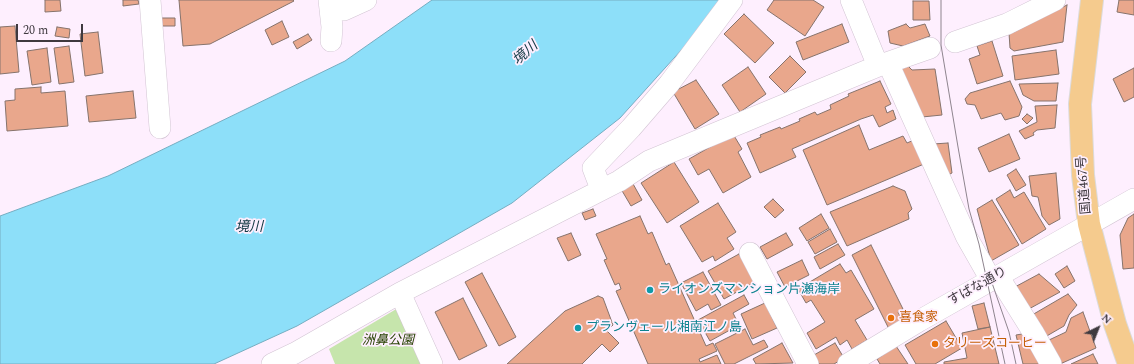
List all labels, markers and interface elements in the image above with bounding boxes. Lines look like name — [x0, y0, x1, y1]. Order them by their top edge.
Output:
scale bar — [18, 16, 85, 42]
text: 20 m — [23, 21, 48, 40]
water label: 境川 — [510, 38, 542, 70]
street label: 国道467号 — [1075, 155, 1095, 215]
water label: 境川 — [235, 220, 263, 236]
street label: すばな通り — [946, 264, 1010, 310]
place label: ライオンズマンション片瀬海岸 — [658, 282, 840, 298]
marker: ライオンズマンション片瀬海岸 — [645, 285, 655, 295]
north arrow — [1078, 308, 1118, 348]
place label: 喜食家 — [899, 310, 938, 326]
text: N — [1097, 310, 1116, 328]
marker: 喜食家 — [886, 313, 896, 323]
place label: プランヴェール湘南江ノ島 — [586, 320, 742, 336]
marker: プランヴェール湘南江ノ島 — [573, 323, 583, 333]
park label: 洲鼻公園 — [362, 333, 414, 349]
place label: タリーズコーヒー — [943, 336, 1047, 352]
marker: タリーズコーヒー — [930, 339, 940, 349]

